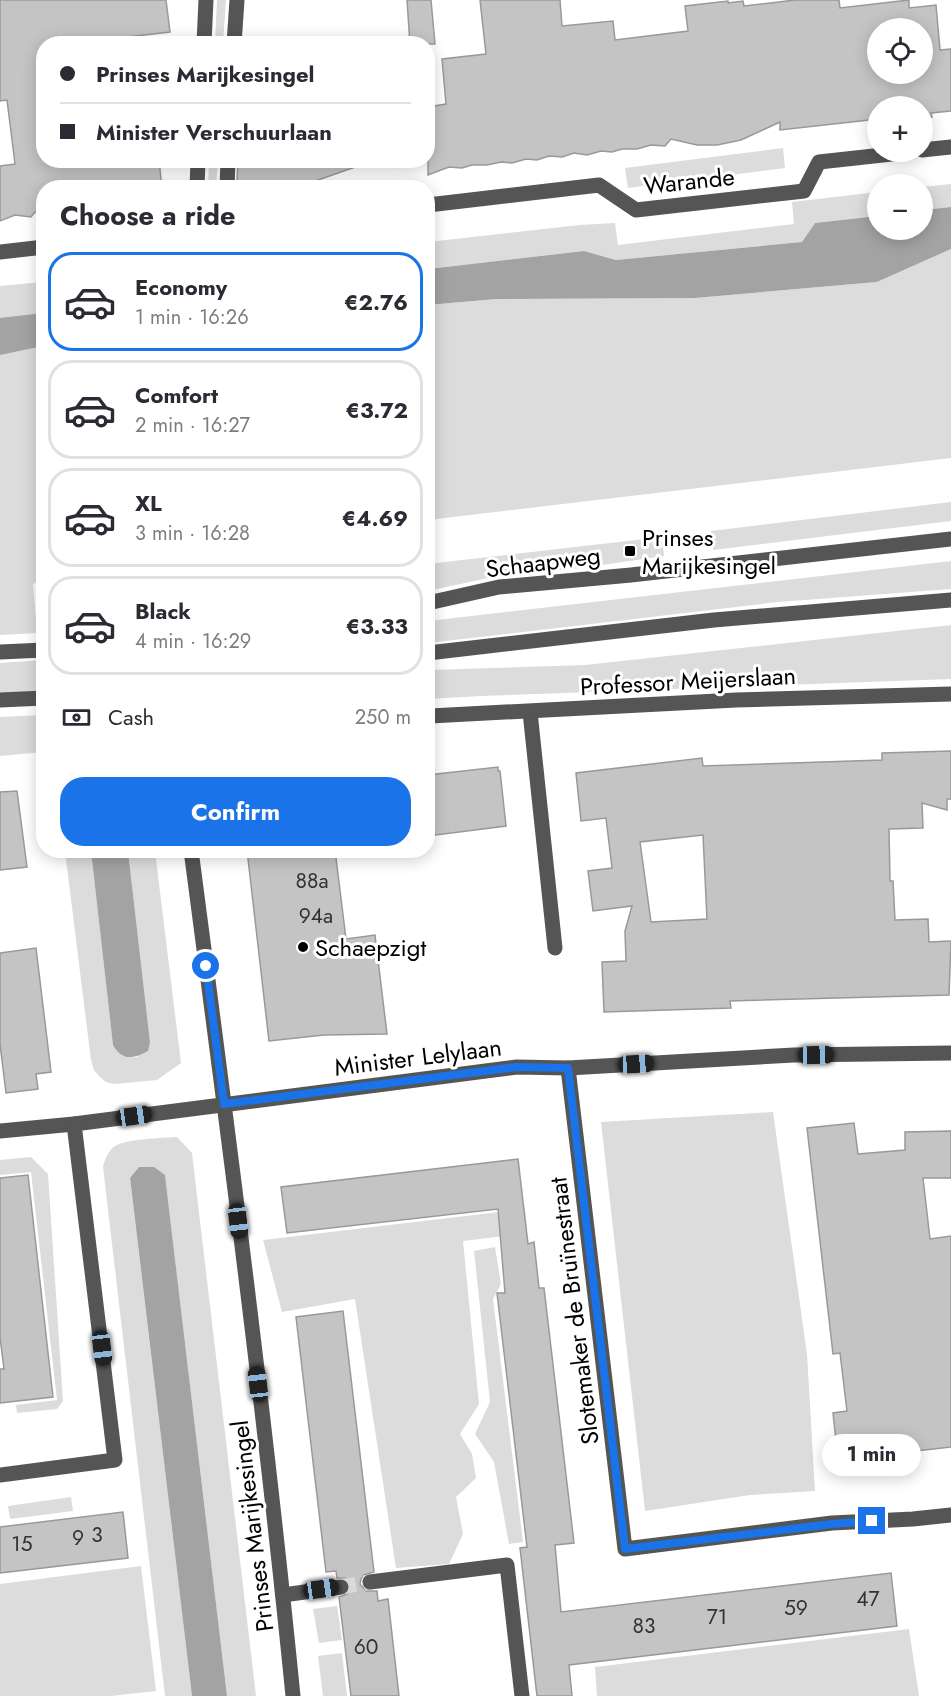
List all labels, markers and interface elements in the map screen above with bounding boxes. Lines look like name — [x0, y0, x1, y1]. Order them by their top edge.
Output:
map controls — [867, 18, 933, 240]
button: locate — [867, 18, 933, 84]
text: Prinses Marijkesingel — [96, 58, 315, 90]
button: + — [867, 96, 933, 162]
text: Minister Verschuurlaan — [96, 116, 332, 148]
street label: Warande — [642, 159, 736, 203]
button: − — [867, 174, 933, 240]
text: Choose a ride — [60, 196, 235, 235]
text: Economy — [135, 271, 227, 303]
icon: car — [63, 275, 117, 329]
text: €2.76 — [344, 286, 408, 318]
text: 1 min · 16:26 — [135, 303, 249, 332]
text: Comfort — [135, 379, 218, 411]
icon: car — [63, 383, 117, 437]
text: €3.72 — [345, 394, 408, 426]
text: 2 min · 16:27 — [135, 411, 250, 440]
text: XL — [135, 487, 162, 519]
icon: car — [63, 491, 117, 545]
text: €4.69 — [342, 502, 408, 534]
text: 3 min · 16:28 — [135, 519, 250, 548]
place label: Prinses Marijkesingel — [642, 520, 776, 583]
street label: Schaapweg — [483, 538, 603, 586]
marker: Prinses Marijkesingel — [623, 544, 637, 558]
text: Black — [135, 595, 191, 627]
icon: car — [63, 599, 117, 653]
text: €3.33 — [346, 610, 408, 642]
text: 4 min · 16:29 — [135, 627, 251, 656]
street label: Professor Meijerslaan — [579, 658, 797, 704]
icon: cash — [60, 701, 93, 734]
text: Cash — [108, 701, 154, 733]
text: 250 m — [355, 703, 411, 732]
button: Confirm — [60, 777, 411, 846]
house number: 88a — [295, 866, 329, 896]
house number: 94a — [299, 901, 333, 931]
place label: Schaepzigt — [315, 930, 426, 965]
marker: Schaepzigt — [296, 940, 310, 954]
route start — [192, 952, 219, 979]
street label: Minister Lelylaan — [332, 1029, 504, 1085]
car — [798, 1046, 834, 1064]
car — [618, 1054, 654, 1074]
car — [115, 1105, 153, 1127]
street label: Slotemaker de Bruïnestraat — [540, 1175, 608, 1447]
car — [227, 1202, 249, 1240]
car — [91, 1329, 113, 1367]
car — [247, 1365, 269, 1403]
street label: Prinses Marijkesingel — [222, 1418, 282, 1634]
callout: 1 min — [822, 1434, 922, 1476]
text: 1 min — [847, 1440, 896, 1469]
route end — [858, 1507, 885, 1534]
house number: 3 — [91, 1520, 103, 1550]
house number: 9 — [72, 1523, 84, 1553]
house number: 15 — [11, 1529, 33, 1559]
car — [302, 1578, 340, 1600]
house number: 47 — [856, 1584, 880, 1614]
house number: 59 — [784, 1593, 808, 1623]
house number: 71 — [707, 1602, 727, 1632]
house number: 83 — [633, 1611, 655, 1641]
house number: 60 — [354, 1632, 378, 1662]

